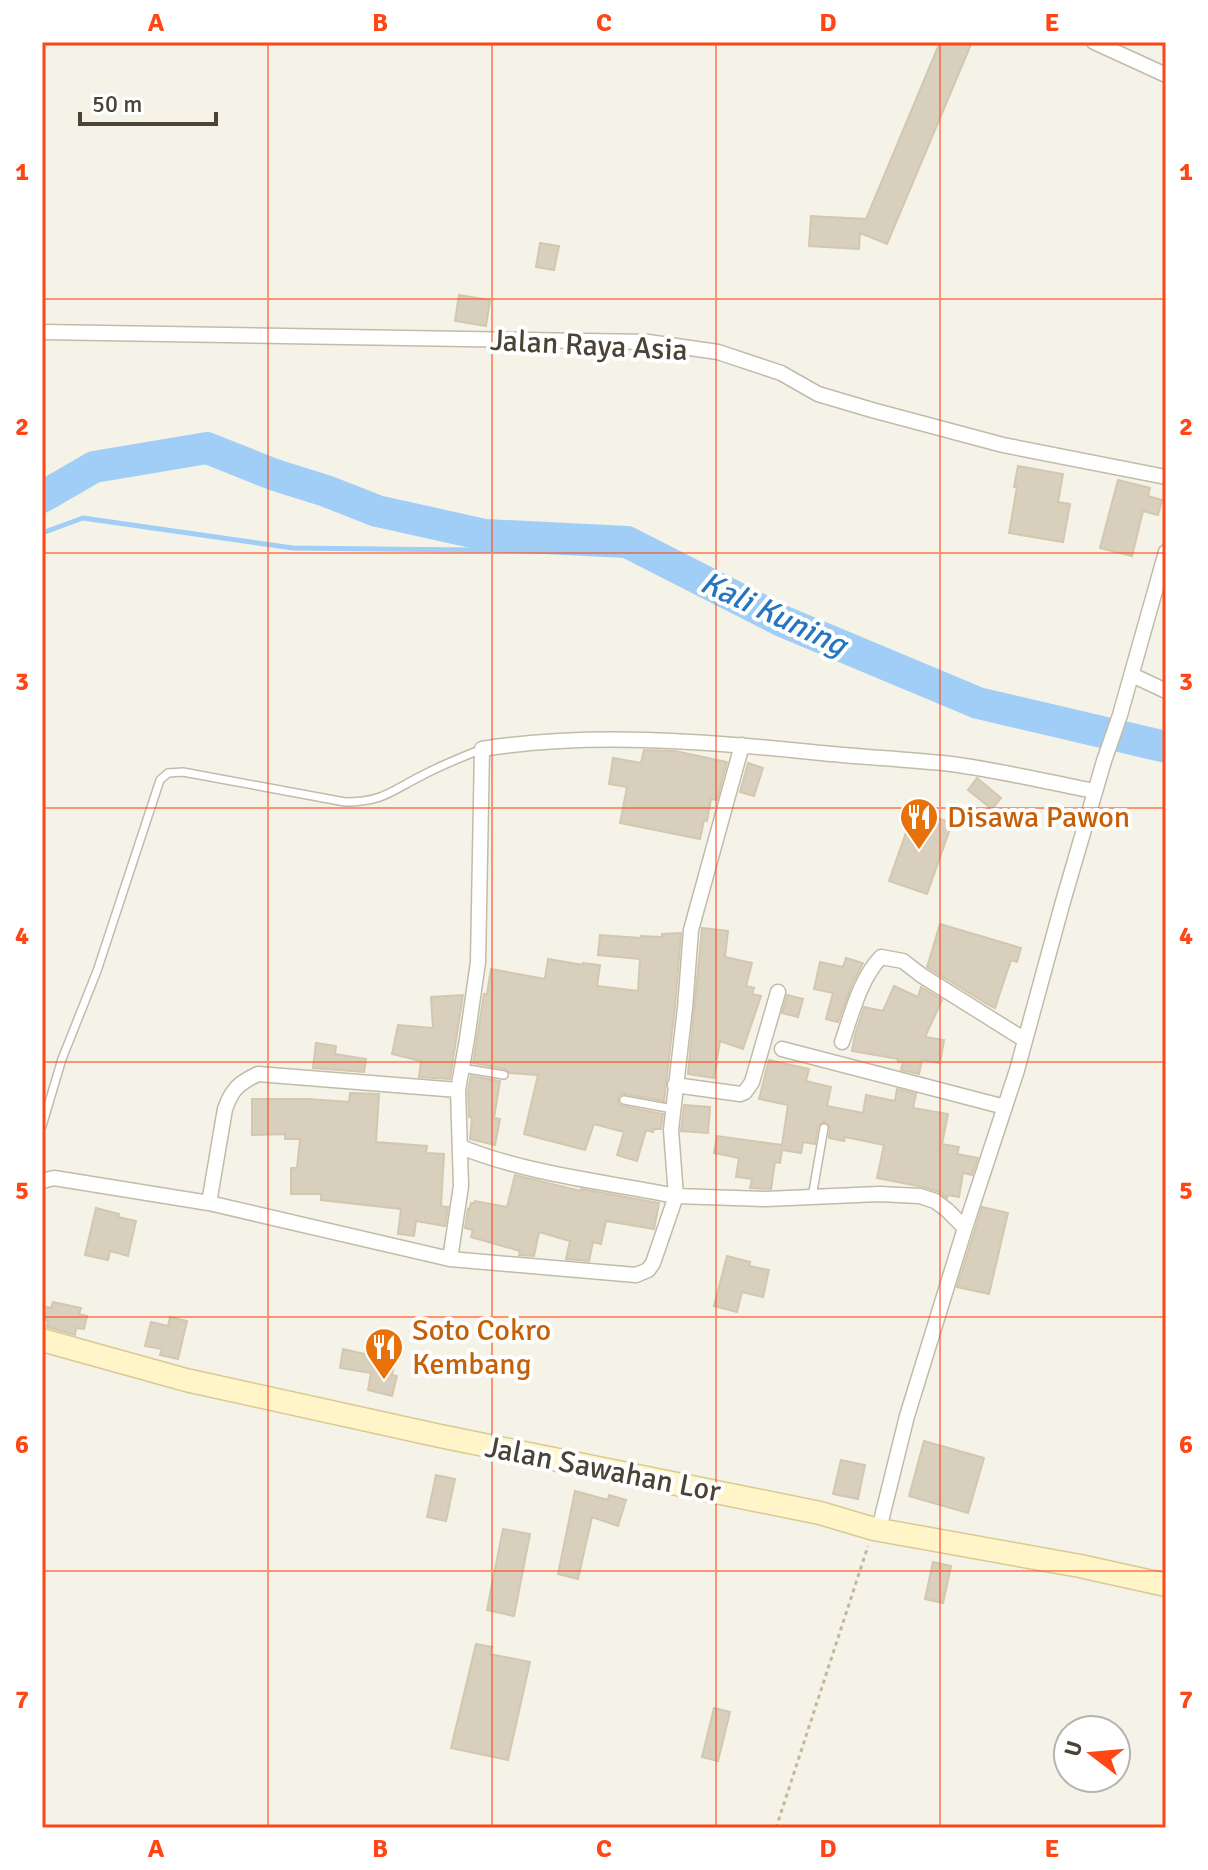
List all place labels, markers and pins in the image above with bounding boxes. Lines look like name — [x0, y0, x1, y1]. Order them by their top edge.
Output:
restaurant icon: Disawa Pawon — [898, 796, 940, 851]
place label: Disawa Pawon — [947, 799, 1130, 836]
place label: Soto Cokro Kembang — [412, 1312, 551, 1383]
restaurant icon: Soto Cokro Kembang — [363, 1326, 405, 1381]

